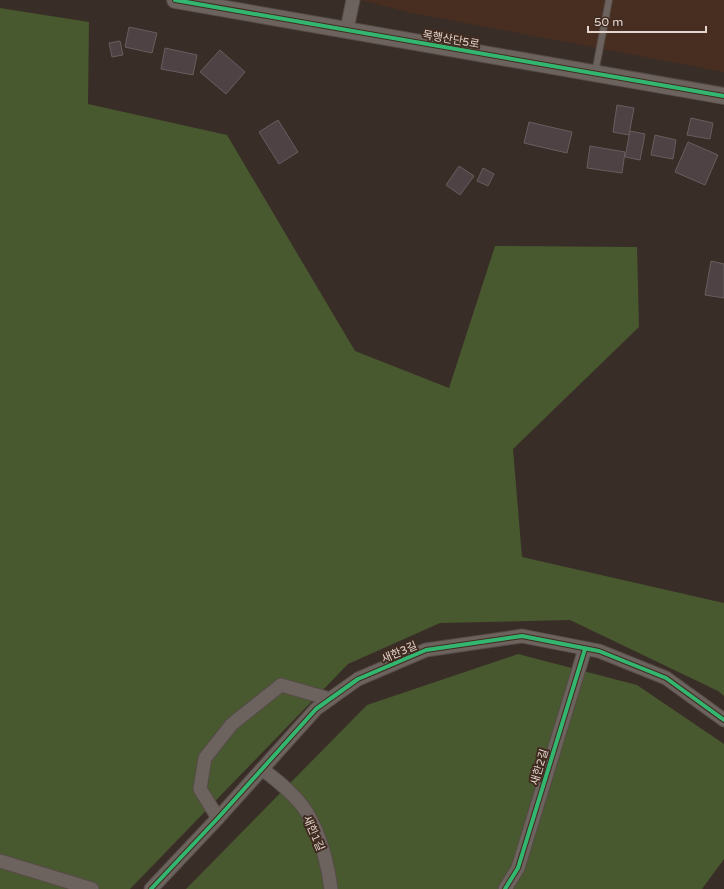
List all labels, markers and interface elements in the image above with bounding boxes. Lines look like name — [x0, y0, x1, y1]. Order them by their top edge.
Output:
scale bar — [588, 8, 706, 34]
text: 50 m — [594, 15, 623, 29]
street label: 목행산단5로 — [421, 28, 480, 51]
street label: 새한3길 — [379, 639, 419, 666]
street label: 새한2길 — [528, 747, 551, 787]
street label: 새한1길 — [300, 813, 327, 853]

